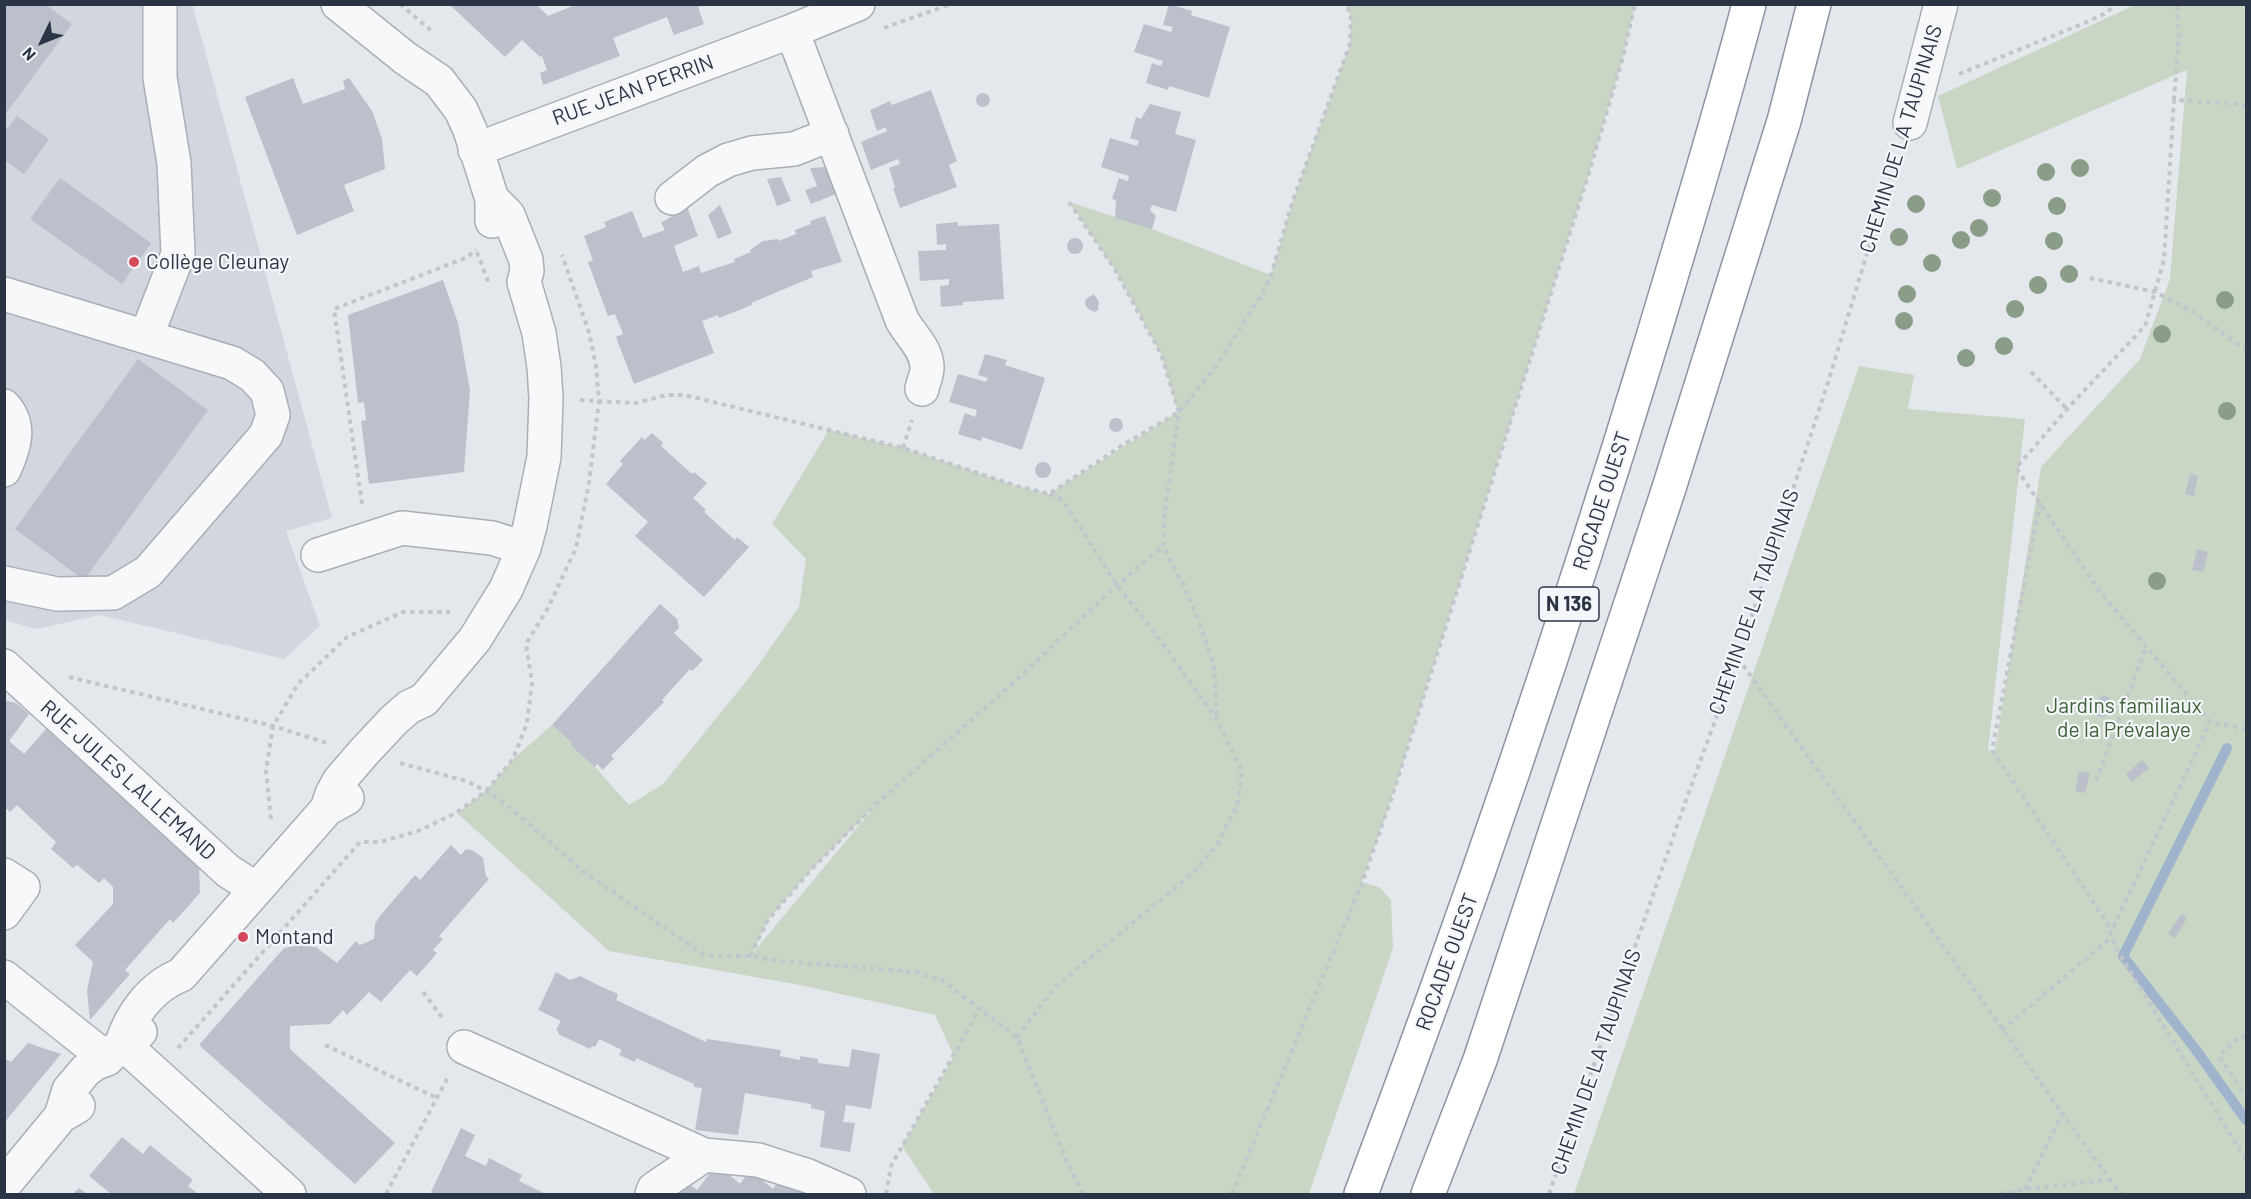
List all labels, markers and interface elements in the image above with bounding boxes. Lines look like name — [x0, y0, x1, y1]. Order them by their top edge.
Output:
north arrow — [12, 12, 72, 72]
street label: CHEMIN DE LA TAUPINAIS — [1854, 22, 1948, 256]
text: N — [18, 44, 39, 65]
street label: RUE JEAN PERRIN — [549, 49, 717, 131]
place label: Collège Cleunay — [146, 249, 289, 275]
marker: Collège Cleunay — [127, 255, 141, 269]
street label: ROCADE OUEST — [1568, 428, 1636, 574]
street label: CHEMIN DE LA TAUPINAIS — [1703, 486, 1805, 718]
road number: N 136 — [1539, 587, 1599, 621]
park label: Jardins familiaux de la Prévalaye — [2046, 693, 2202, 743]
street label: RUE JULES LALLEMAND — [35, 695, 221, 865]
street label: ROCADE OUEST — [1410, 890, 1484, 1034]
place label: Montand — [255, 924, 334, 950]
marker: Montand — [236, 930, 250, 944]
street label: CHEMIN DE LA TAUPINAIS — [1545, 946, 1647, 1178]

